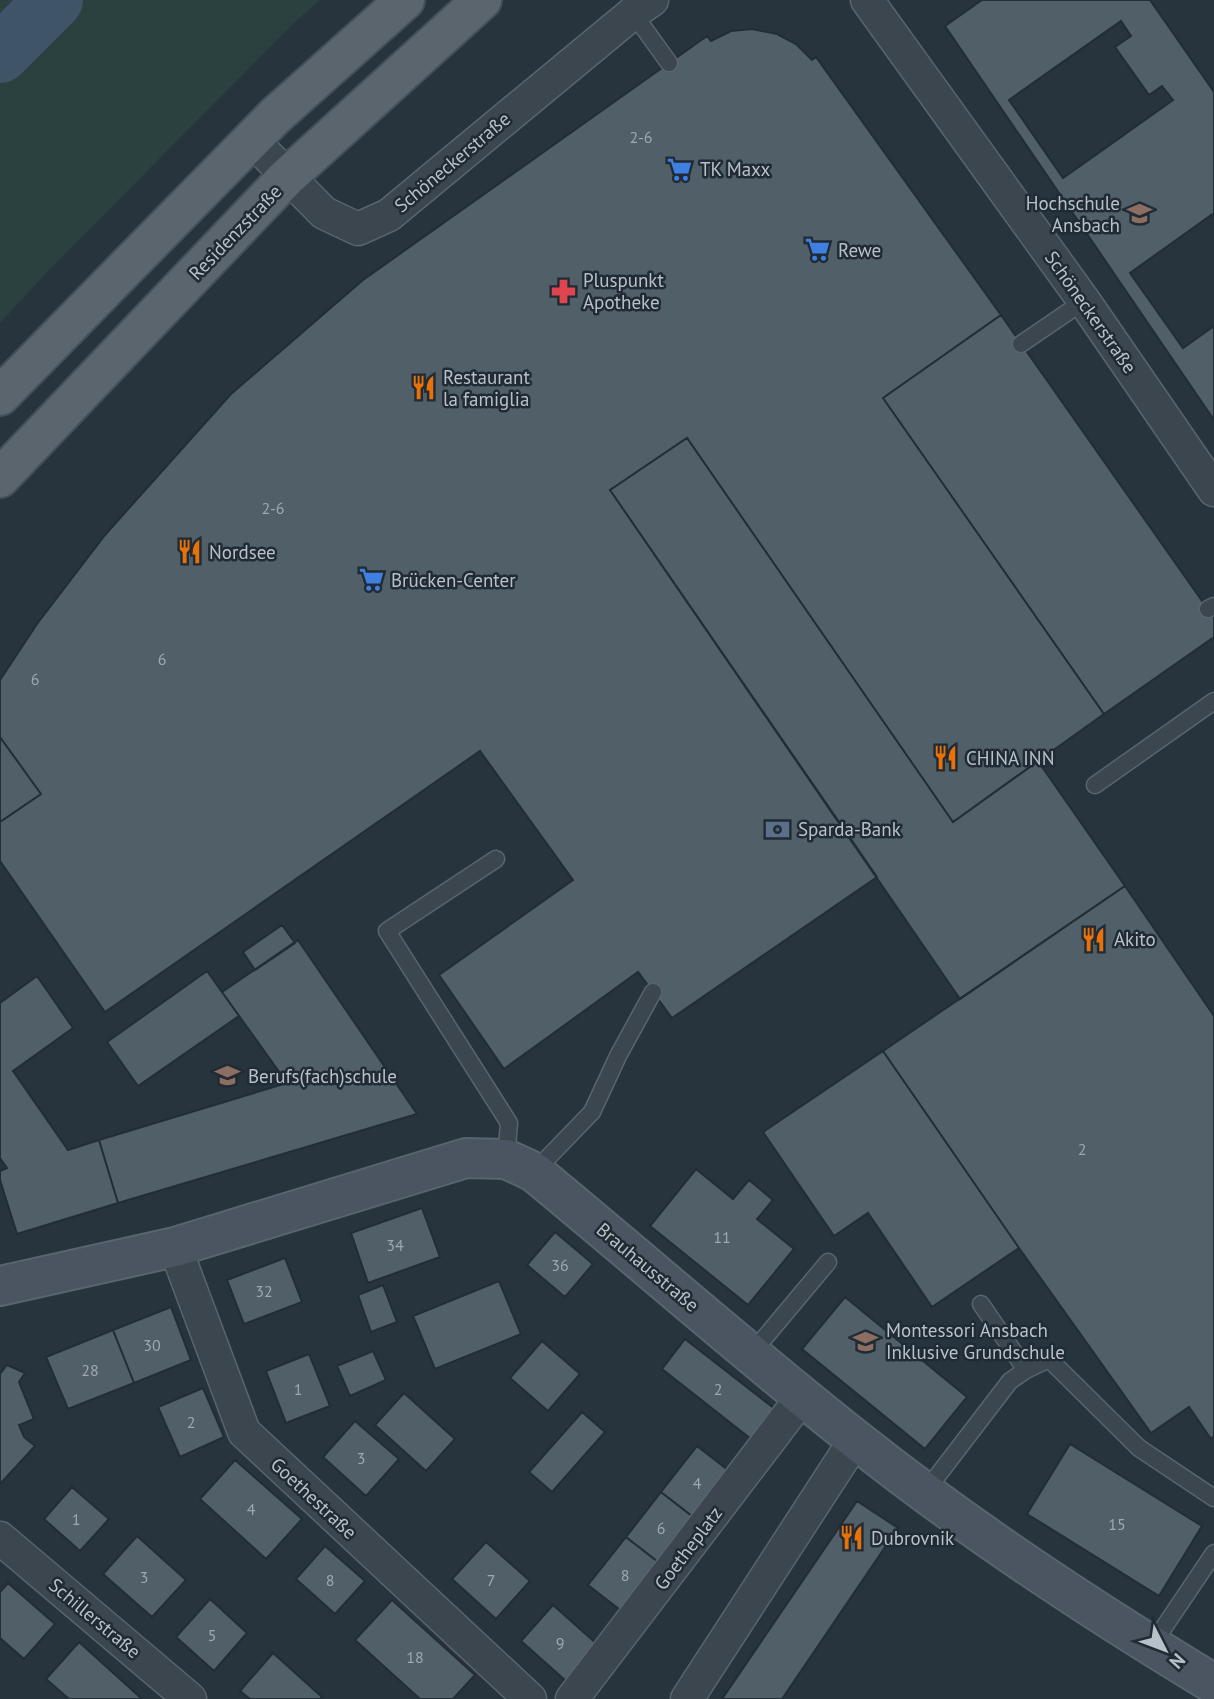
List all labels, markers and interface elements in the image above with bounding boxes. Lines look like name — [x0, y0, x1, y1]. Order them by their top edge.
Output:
street label: Schöneckerstraße — [389, 107, 515, 217]
house number: 2-6 — [629, 127, 653, 147]
supermarket icon: TK Maxx — [666, 155, 694, 183]
place label: TK Maxx — [700, 157, 771, 181]
street label: Residenzstraße — [184, 179, 286, 285]
place label: Hochschule Ansbach — [1026, 191, 1120, 237]
school or university icon: Hochschule Ansbach — [1126, 200, 1154, 228]
supermarket icon: Rewe — [804, 236, 832, 264]
place label: Rewe — [838, 238, 881, 262]
street label: Schöneckerstraße — [1040, 246, 1142, 378]
place label: Pluspunkt Apotheke — [583, 268, 664, 314]
pharmacy icon: Pluspunkt Apotheke — [549, 277, 577, 305]
place label: Restaurant la famiglia — [443, 365, 530, 411]
restaurant icon: Restaurant la famiglia — [409, 374, 437, 402]
house number: 2-6 — [261, 498, 285, 518]
restaurant icon: Nordsee — [175, 538, 203, 566]
place label: Nordsee — [209, 540, 276, 564]
supermarket icon: Brücken-Center — [357, 566, 385, 594]
place label: Brücken-Center — [391, 568, 516, 592]
house number: 6 — [158, 649, 166, 669]
house number: 6 — [31, 669, 39, 689]
restaurant icon: CHINA INN — [932, 744, 960, 772]
place label: CHINA INN — [966, 746, 1054, 770]
bank icon: Sparda-Bank — [764, 815, 792, 843]
place label: Sparda-Bank — [798, 817, 901, 841]
restaurant icon: Akito — [1080, 925, 1108, 953]
place label: Akito — [1114, 927, 1156, 951]
school or university icon: Berufs(fach)schule — [214, 1062, 242, 1090]
place label: Berufs(fach)schule — [248, 1064, 397, 1088]
house number: 2 — [1078, 1139, 1086, 1159]
street label: Brauhausstraße — [592, 1217, 704, 1317]
house number: 11 — [713, 1227, 731, 1247]
house number: 34 — [386, 1235, 404, 1255]
house number: 36 — [551, 1255, 569, 1275]
house number: 32 — [255, 1281, 273, 1301]
place label: Montessori Ansbach Inklusive Grundschule — [886, 1318, 1065, 1364]
school or university icon: Montessori Ansbach Inklusive Grundschule — [852, 1327, 880, 1355]
house number: 30 — [143, 1335, 161, 1355]
house number: 28 — [81, 1360, 99, 1380]
house number: 1 — [294, 1379, 302, 1399]
house number: 2 — [714, 1379, 722, 1399]
house number: 2 — [187, 1412, 195, 1432]
house number: 3 — [357, 1448, 365, 1468]
street label: Goethestraße — [266, 1452, 362, 1544]
house number: 4 — [693, 1473, 702, 1493]
house number: 4 — [247, 1499, 256, 1519]
street label: Goetheplatz — [649, 1502, 727, 1594]
house number: 1 — [72, 1509, 80, 1529]
house number: 15 — [1108, 1514, 1126, 1534]
house number: 6 — [657, 1518, 665, 1538]
restaurant icon: Dubrovnik — [837, 1524, 865, 1552]
place label: Dubrovnik — [871, 1526, 954, 1550]
house number: 8 — [621, 1565, 629, 1585]
house number: 3 — [140, 1567, 148, 1587]
house number: 8 — [326, 1570, 334, 1590]
house number: 7 — [487, 1570, 495, 1590]
street label: Schillerstraße — [44, 1573, 146, 1663]
north arrow — [1130, 1615, 1200, 1685]
house number: 5 — [208, 1625, 216, 1645]
house number: 9 — [556, 1633, 564, 1653]
house number: 18 — [406, 1647, 424, 1667]
text: N — [1165, 1649, 1191, 1674]

